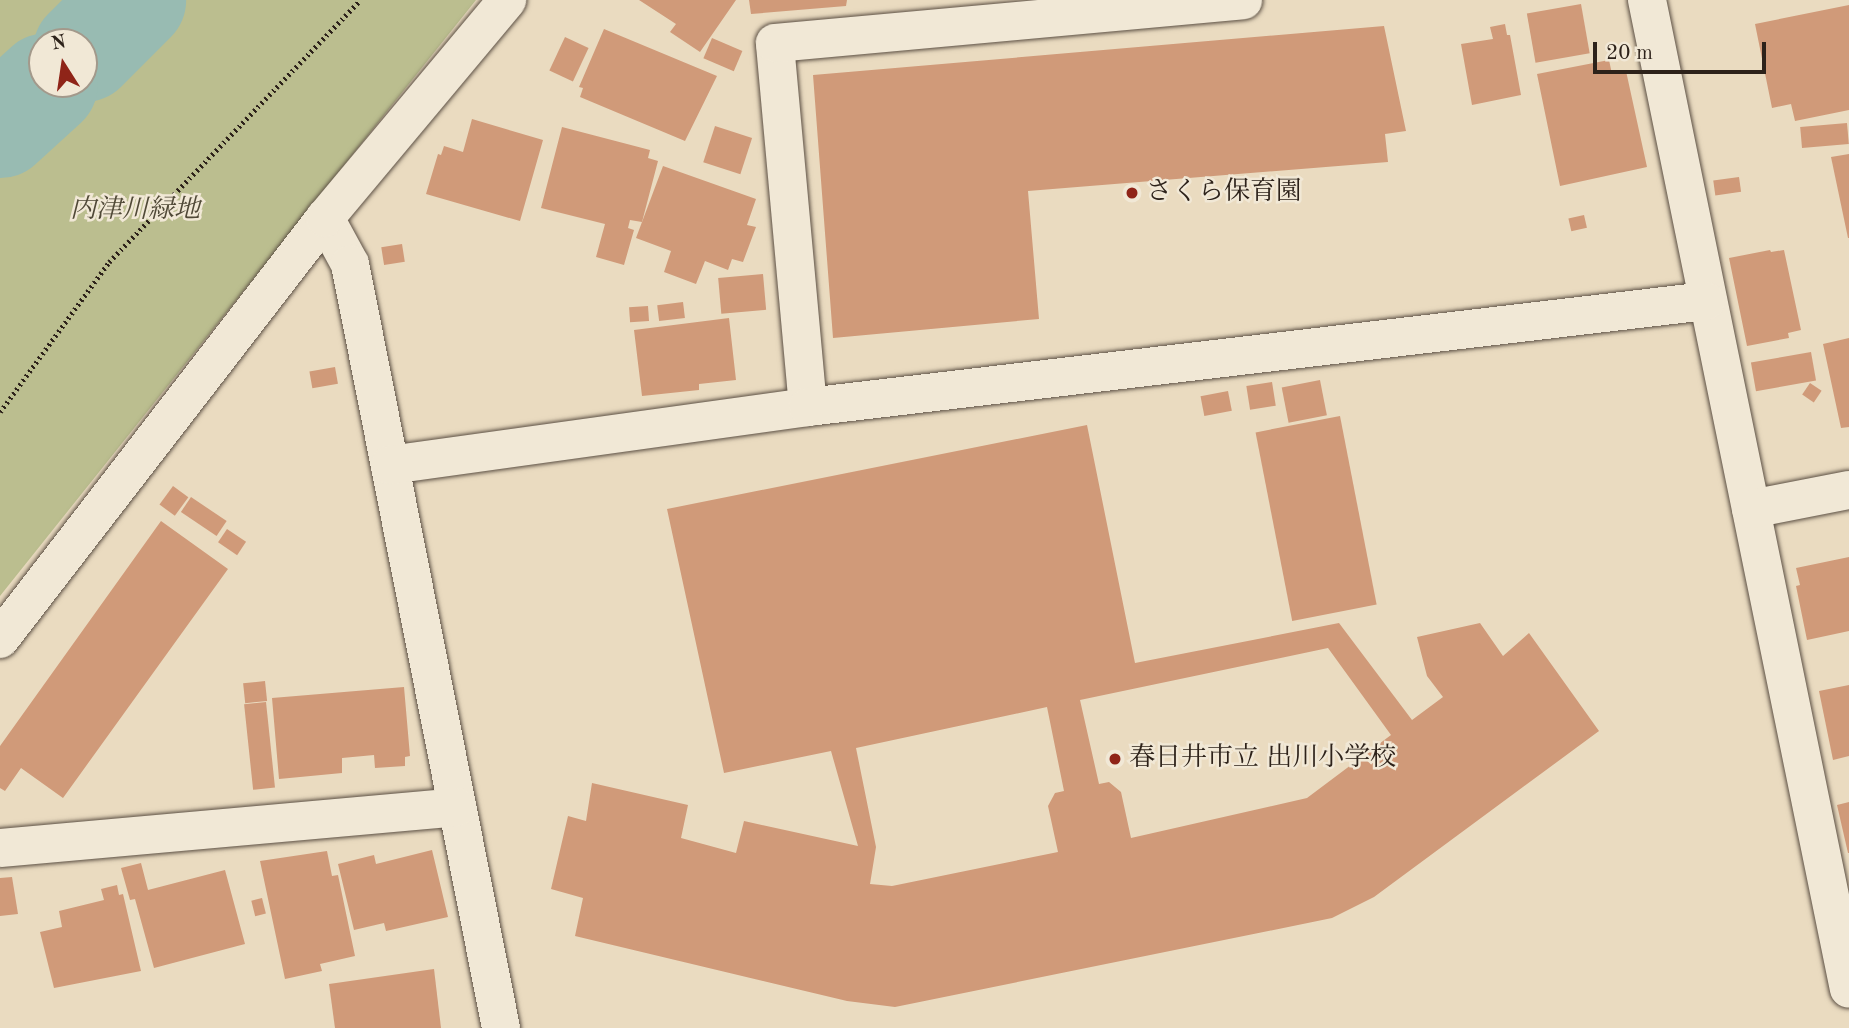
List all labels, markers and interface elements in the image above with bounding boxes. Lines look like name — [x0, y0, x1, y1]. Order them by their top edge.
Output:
north arrow — [28, 28, 98, 98]
scale bar — [1597, 28, 1770, 72]
text: N — [50, 33, 68, 55]
text: 20 m — [1606, 43, 1653, 64]
place label: さくら保育園 — [1146, 177, 1302, 209]
marker: さくら保育園 — [1124, 185, 1140, 201]
park label: 内津川緑地 — [70, 195, 200, 227]
place label: 春日井市立 出川小学校 — [1129, 743, 1396, 775]
marker: 春日井市立 出川小学校 — [1107, 751, 1123, 767]

